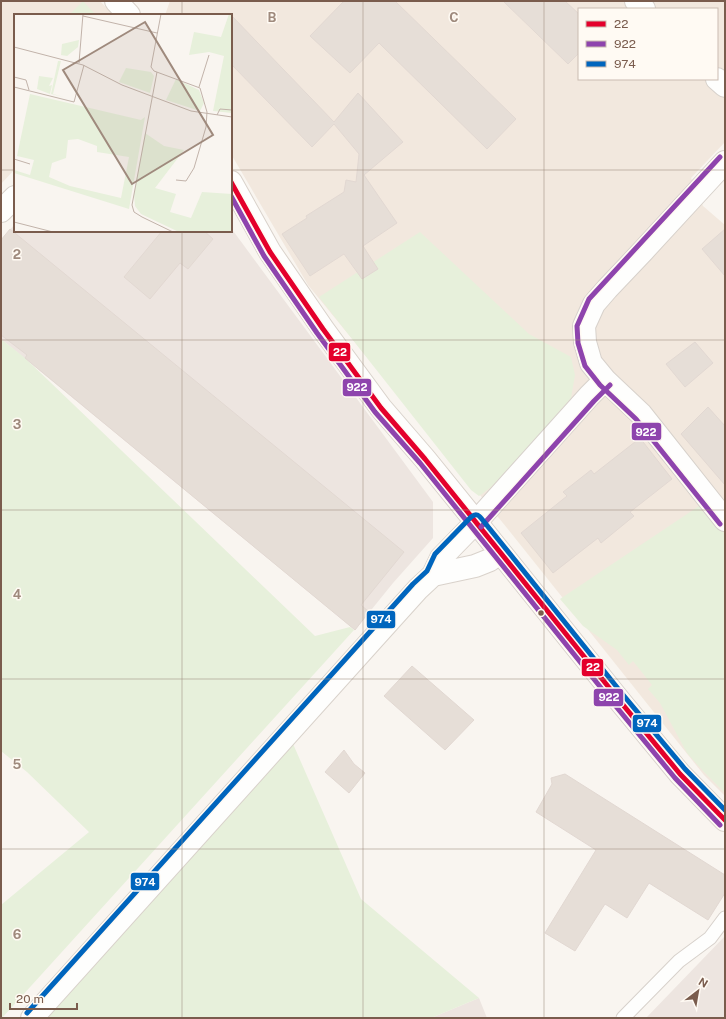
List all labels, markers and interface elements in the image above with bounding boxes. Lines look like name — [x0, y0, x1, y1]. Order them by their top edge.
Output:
legend — [578, 8, 718, 80]
text: B — [268, 10, 277, 25]
text: C — [449, 10, 459, 25]
inset map — [14, 14, 232, 232]
text: 22 — [614, 17, 628, 31]
text: 922 — [614, 37, 636, 51]
text: 974 — [614, 57, 636, 71]
text: 2 — [13, 247, 21, 262]
line badge: 22 — [328, 342, 351, 362]
text: 22 — [333, 346, 347, 358]
line badge: 922 — [342, 378, 372, 397]
text: 922 — [346, 381, 368, 393]
text: 3 — [13, 417, 22, 432]
line badge: 922 — [631, 422, 662, 441]
text: 922 — [635, 426, 657, 438]
text: 4 — [13, 587, 22, 602]
unlabelled marker — [536, 608, 546, 618]
line badge: 974 — [366, 610, 396, 629]
text: 974 — [370, 613, 392, 625]
line badge: 22 — [581, 658, 604, 677]
text: 22 — [586, 661, 600, 673]
line badge: 922 — [593, 688, 624, 707]
text: 922 — [598, 691, 620, 703]
line badge: 974 — [632, 714, 662, 733]
text: 974 — [636, 717, 658, 729]
text: 5 — [13, 757, 22, 772]
line badge: 974 — [130, 872, 160, 891]
text: 974 — [134, 876, 156, 888]
text: 6 — [13, 927, 22, 942]
north arrow — [678, 971, 718, 1011]
text: N — [696, 975, 710, 990]
scale bar — [10, 985, 77, 1011]
text: 20 m — [16, 992, 44, 1006]

